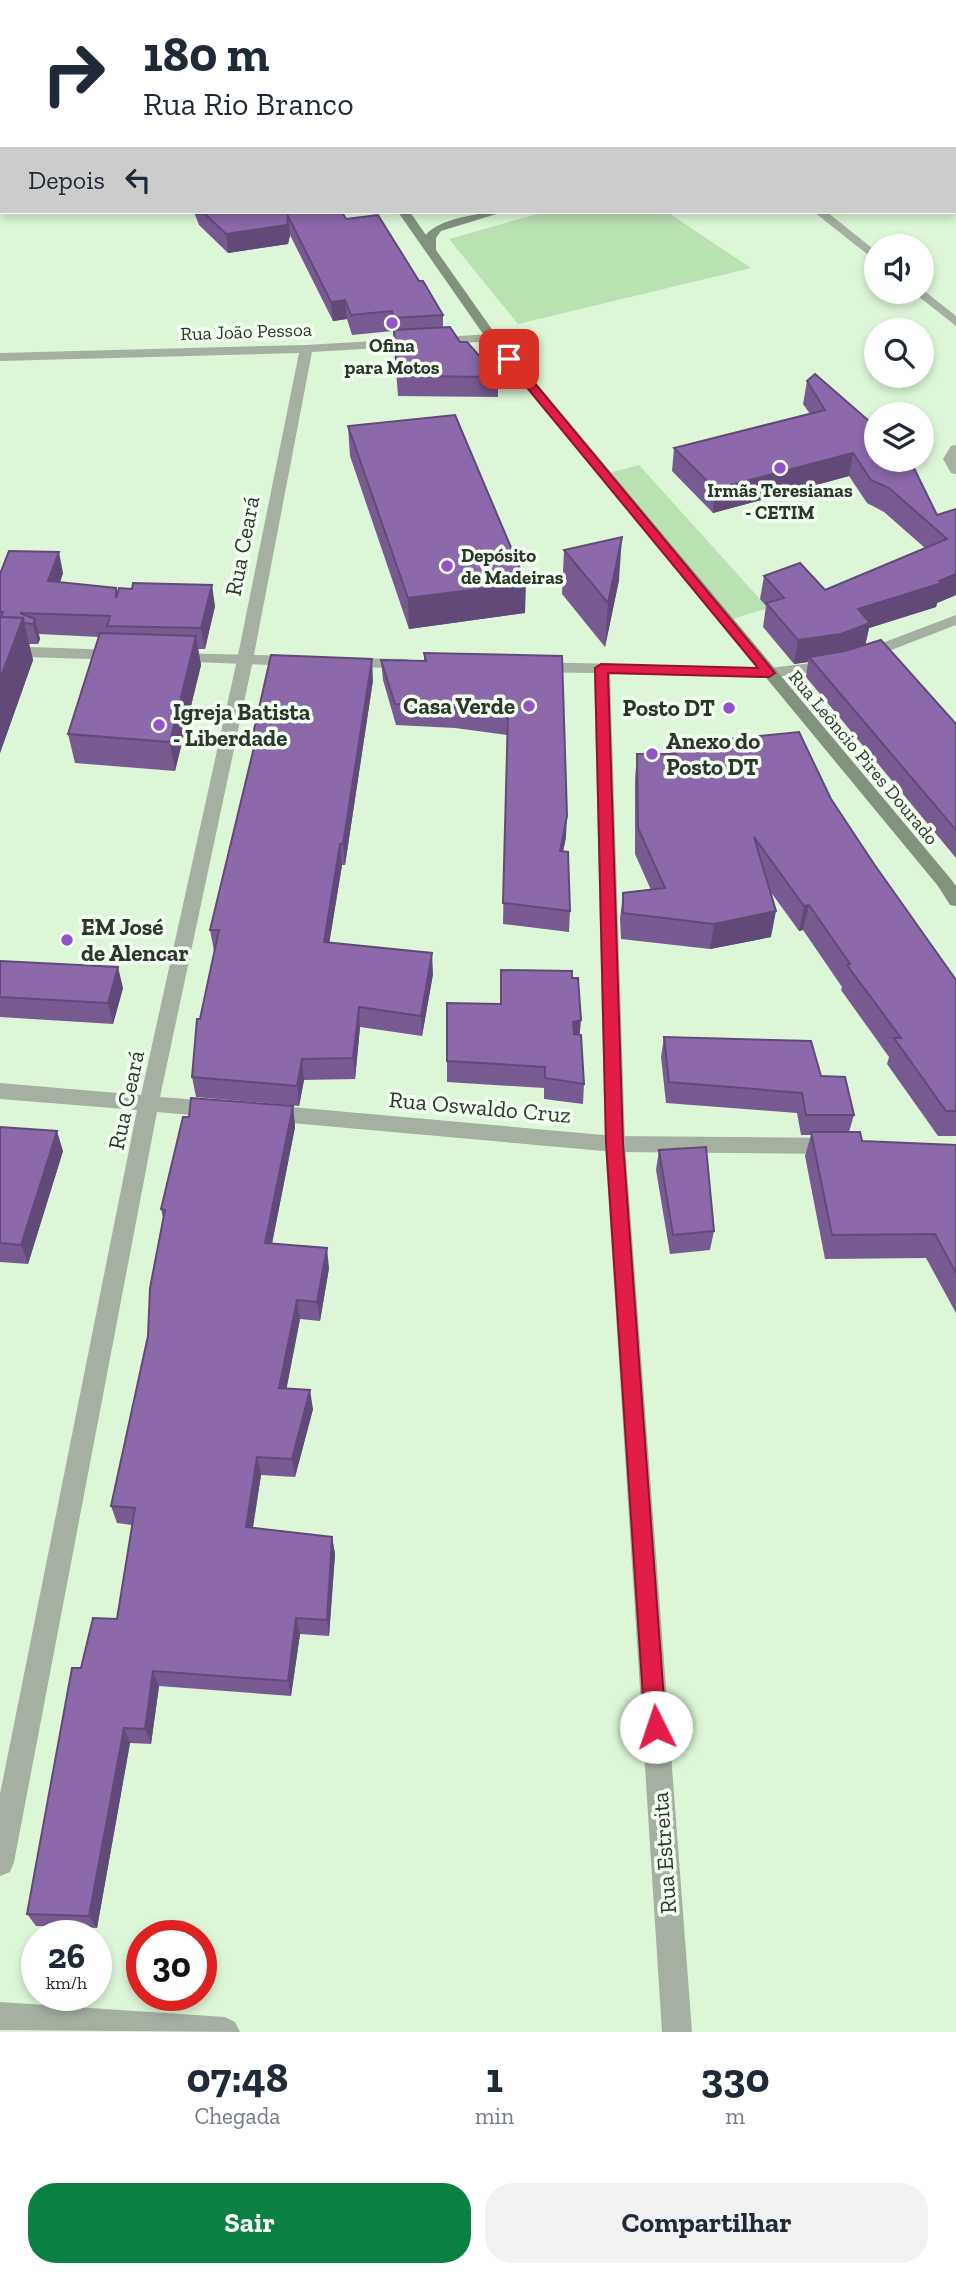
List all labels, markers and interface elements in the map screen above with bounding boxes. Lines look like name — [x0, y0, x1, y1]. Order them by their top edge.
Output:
text: 180 m — [143, 25, 270, 84]
icon: right — [28, 28, 119, 119]
text: Rua Rio Branco — [143, 85, 354, 123]
icon: left — [119, 161, 157, 199]
text: Depois — [28, 164, 105, 196]
map controls — [864, 234, 934, 472]
button: sound — [864, 234, 934, 304]
marker: Ofina para Motos — [384, 315, 400, 331]
street label: Rua João Pessoa — [180, 318, 312, 345]
button: search — [864, 318, 934, 388]
pin — [479, 329, 539, 389]
place label: Ofina para Motos — [345, 334, 440, 379]
icon: arrive — [490, 340, 528, 378]
button: layers — [864, 402, 934, 472]
marker: Irmãs Teresianas - CETIM — [772, 460, 788, 476]
place label: Irmãs Teresianas - CETIM — [707, 479, 853, 524]
street label: Rua Ceará — [219, 494, 265, 598]
place label: Depósito de Madeiras — [461, 544, 564, 589]
marker: Depósito de Madeiras — [439, 558, 455, 574]
street label: Rua Leôncio Pires Dourado — [784, 665, 944, 849]
place label: Casa Verde — [403, 692, 515, 720]
place label: Posto DT — [623, 694, 715, 722]
place label: Igreja Batista - Liberdade — [173, 698, 311, 752]
marker: Casa Verde — [521, 698, 537, 714]
marker: Posto DT — [721, 700, 737, 716]
marker: Igreja Batista - Liberdade — [151, 717, 167, 733]
place label: Anexo do Posto DT — [666, 727, 760, 781]
marker: Anexo do Posto DT — [644, 746, 660, 762]
place label: EM José de Alencar — [81, 913, 189, 967]
marker: EM José de Alencar — [59, 932, 75, 948]
street label: Rua Ceará — [102, 1048, 150, 1152]
street label: Rua Oswaldo Cruz — [388, 1085, 573, 1129]
position arrow — [619, 1690, 693, 1764]
street label: Rua Estreita — [646, 1791, 682, 1915]
speed limit sign: 30 — [126, 1920, 217, 2011]
text: 26 — [48, 1935, 85, 1977]
text: km/h — [46, 1972, 87, 1994]
text: 07:48 — [186, 2052, 288, 2103]
text: 1 — [486, 2052, 503, 2103]
text: 330 — [701, 2052, 770, 2103]
text: Chegada — [194, 2102, 280, 2130]
text: min — [475, 2102, 514, 2130]
text: m — [725, 2102, 745, 2130]
button: Sair — [28, 2183, 471, 2263]
button: Compartilhar — [485, 2183, 928, 2263]

